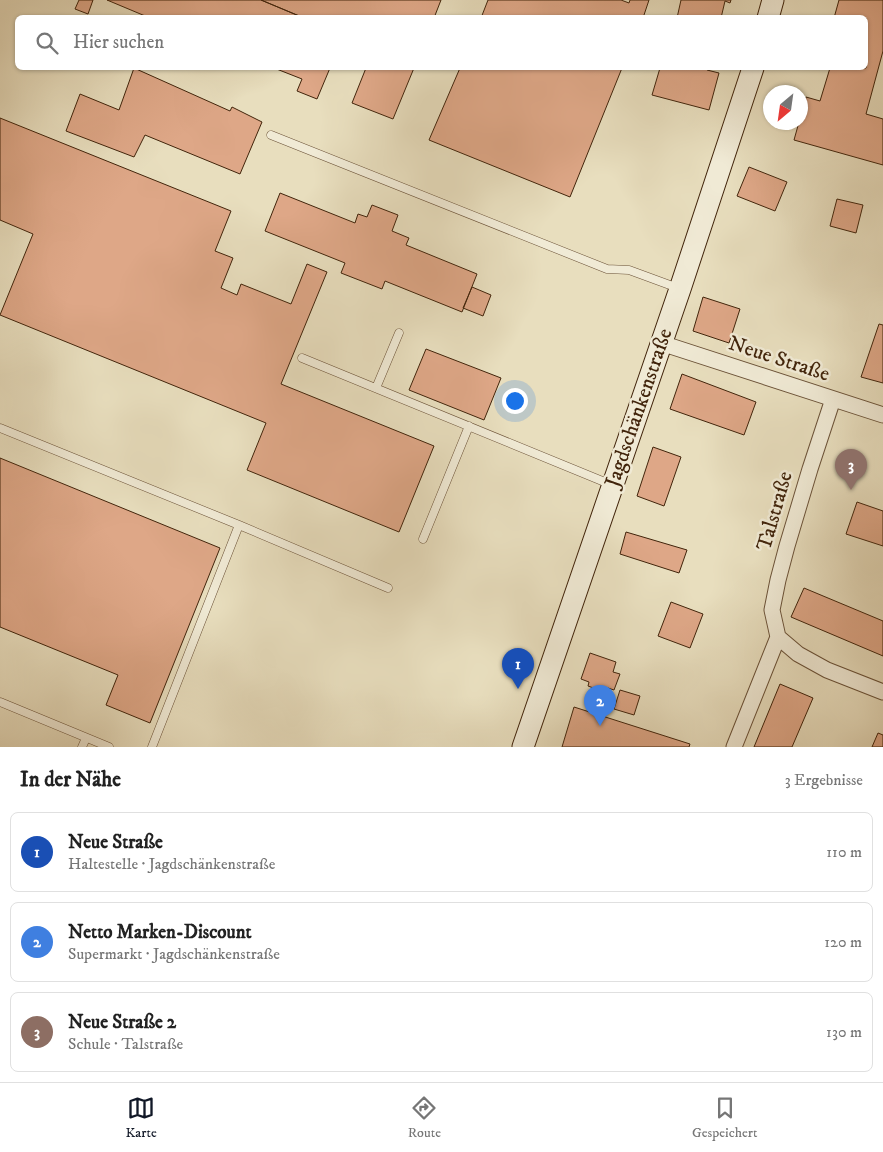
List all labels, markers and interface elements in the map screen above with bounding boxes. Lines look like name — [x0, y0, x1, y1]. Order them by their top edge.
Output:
search box — [15, 15, 868, 70]
icon: search — [33, 29, 61, 57]
text: Hier suchen — [73, 31, 164, 54]
north arrow — [763, 85, 808, 130]
street label: Jagdschänkenstraße — [599, 325, 678, 493]
street label: Neue Straße — [725, 330, 833, 388]
your location — [502, 388, 528, 414]
pin: 3 — [835, 449, 867, 490]
street label: Talstraße — [751, 468, 799, 554]
pin: 1 — [502, 648, 534, 689]
pin: 2 — [584, 685, 616, 726]
text: In der Nähe — [20, 767, 121, 793]
text: 3 Ergebnisse — [785, 770, 863, 790]
text: Neue Straße — [68, 831, 163, 854]
text: 1 — [34, 842, 40, 862]
text: 110 m — [826, 842, 862, 862]
text: Haltestelle · Jagdschänkenstraße — [68, 854, 275, 874]
text: Netto Marken-Discount — [68, 921, 252, 944]
text: 2 — [33, 932, 41, 952]
text: 120 m — [824, 932, 862, 952]
text: Supermarkt · Jagdschänkenstraße — [68, 944, 280, 964]
text: Neue Straße 2 — [68, 1011, 176, 1034]
text: 3 — [34, 1022, 40, 1042]
text: 130 m — [826, 1022, 862, 1042]
text: Schule · Talstraße — [68, 1034, 183, 1054]
tab: Karte — [126, 1094, 157, 1142]
tab: Route — [408, 1094, 441, 1142]
tab: Gespeichert — [692, 1094, 757, 1142]

